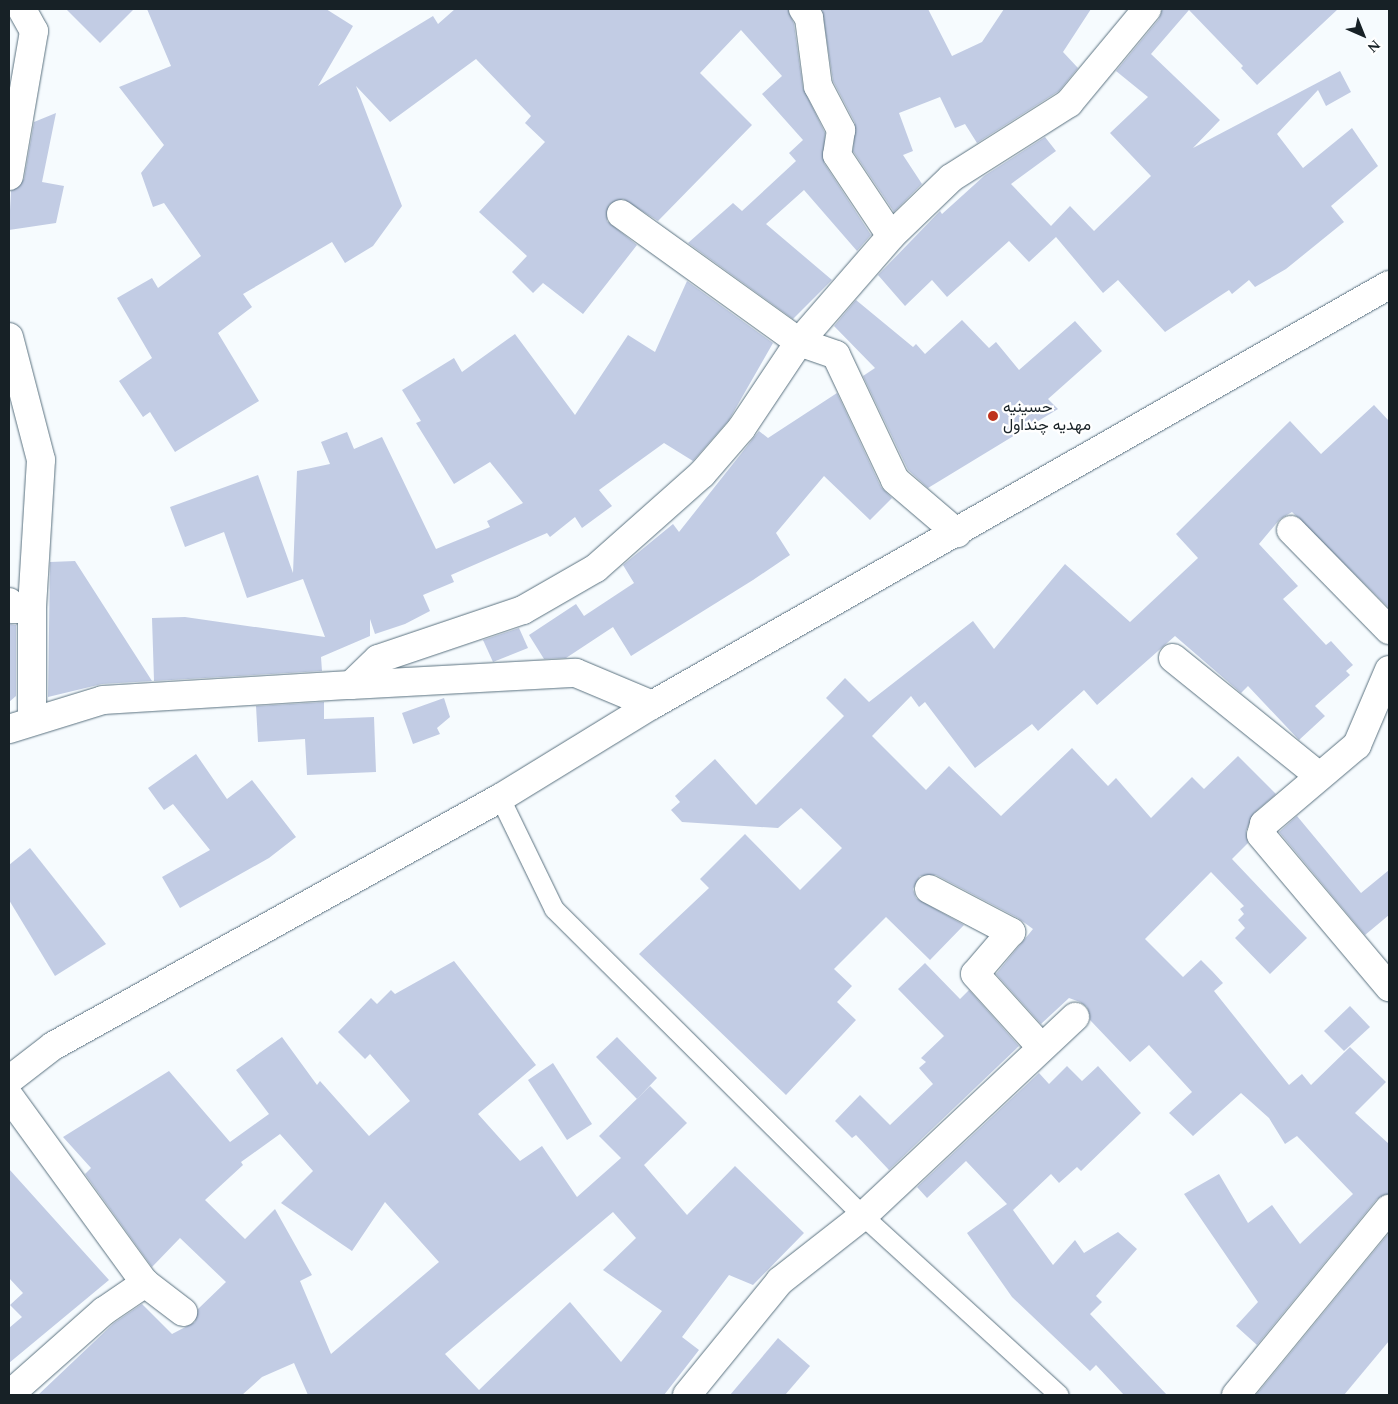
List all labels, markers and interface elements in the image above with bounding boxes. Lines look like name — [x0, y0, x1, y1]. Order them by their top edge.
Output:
north arrow — [1338, 10, 1388, 60]
text: N — [1362, 35, 1385, 58]
place label: حسینیه مهدیه چنداول — [1003, 397, 1091, 435]
marker: حسینیه مهدیه چنداول — [987, 410, 999, 422]

